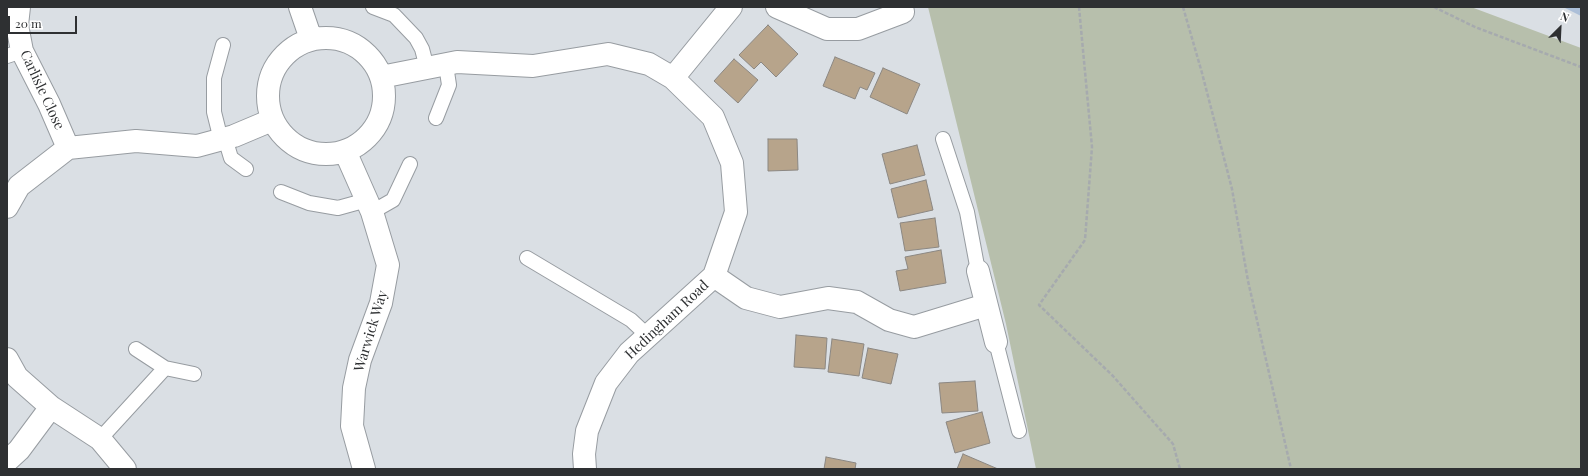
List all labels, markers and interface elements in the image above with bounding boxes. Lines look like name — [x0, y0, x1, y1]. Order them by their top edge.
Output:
scale bar — [10, 8, 79, 34]
north arrow — [1540, 8, 1580, 48]
text: N — [1558, 8, 1572, 25]
text: 20 m — [15, 15, 42, 31]
street label: Carlisle Close — [16, 48, 68, 132]
street label: Hedingham Road — [622, 277, 712, 363]
street label: Warwick Way — [351, 288, 391, 374]

